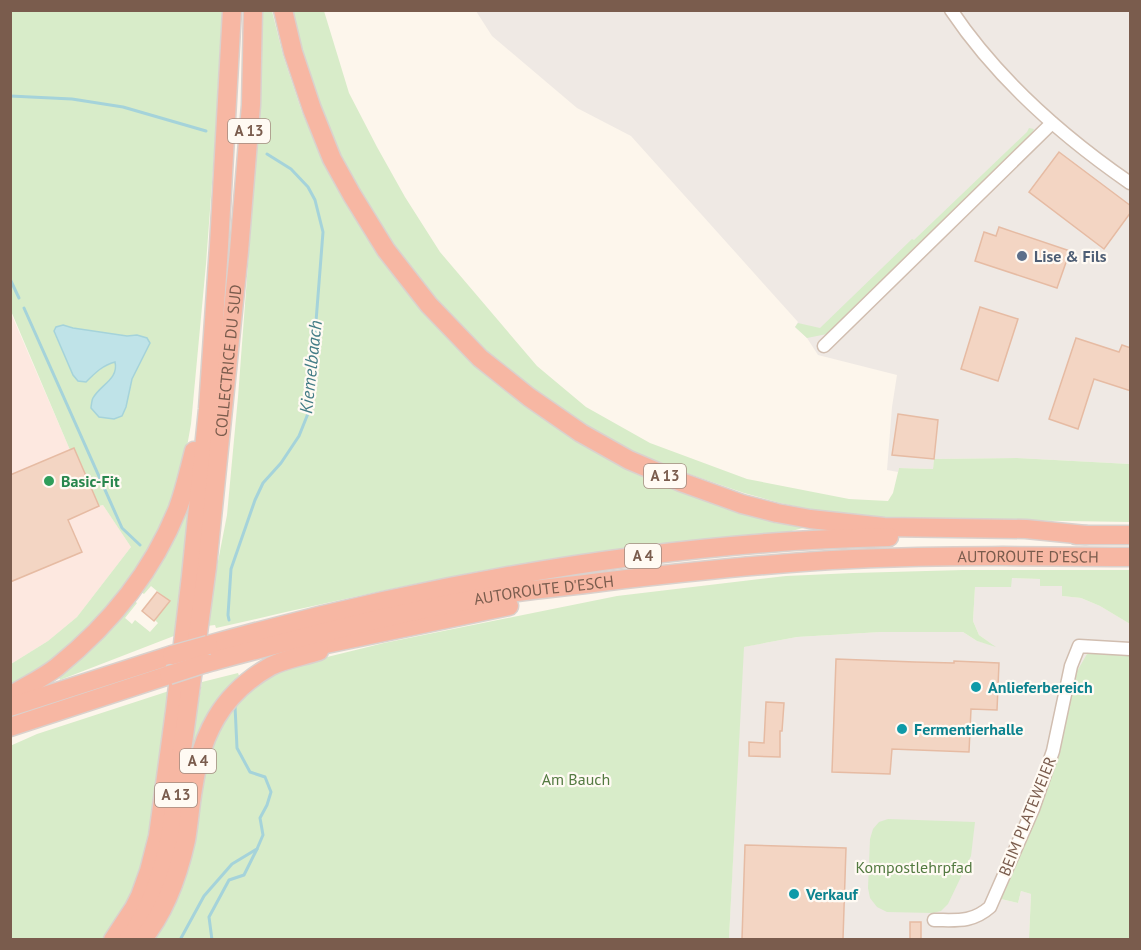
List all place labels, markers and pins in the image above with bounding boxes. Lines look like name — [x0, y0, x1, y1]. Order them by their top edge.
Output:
place label: Lise & Fils — [1034, 246, 1107, 266]
marker: Lise & Fils — [1015, 249, 1029, 263]
place label: Basic-Fit — [61, 471, 120, 491]
marker: Basic-Fit — [42, 474, 56, 488]
place label: Anlieferbereich — [988, 677, 1093, 697]
marker: Anlieferbereich — [969, 680, 983, 694]
place label: Fermentierhalle — [914, 719, 1023, 739]
marker: Fermentierhalle — [895, 722, 909, 736]
place label: Verkauf — [805, 884, 859, 904]
marker: Verkauf — [787, 887, 801, 901]

